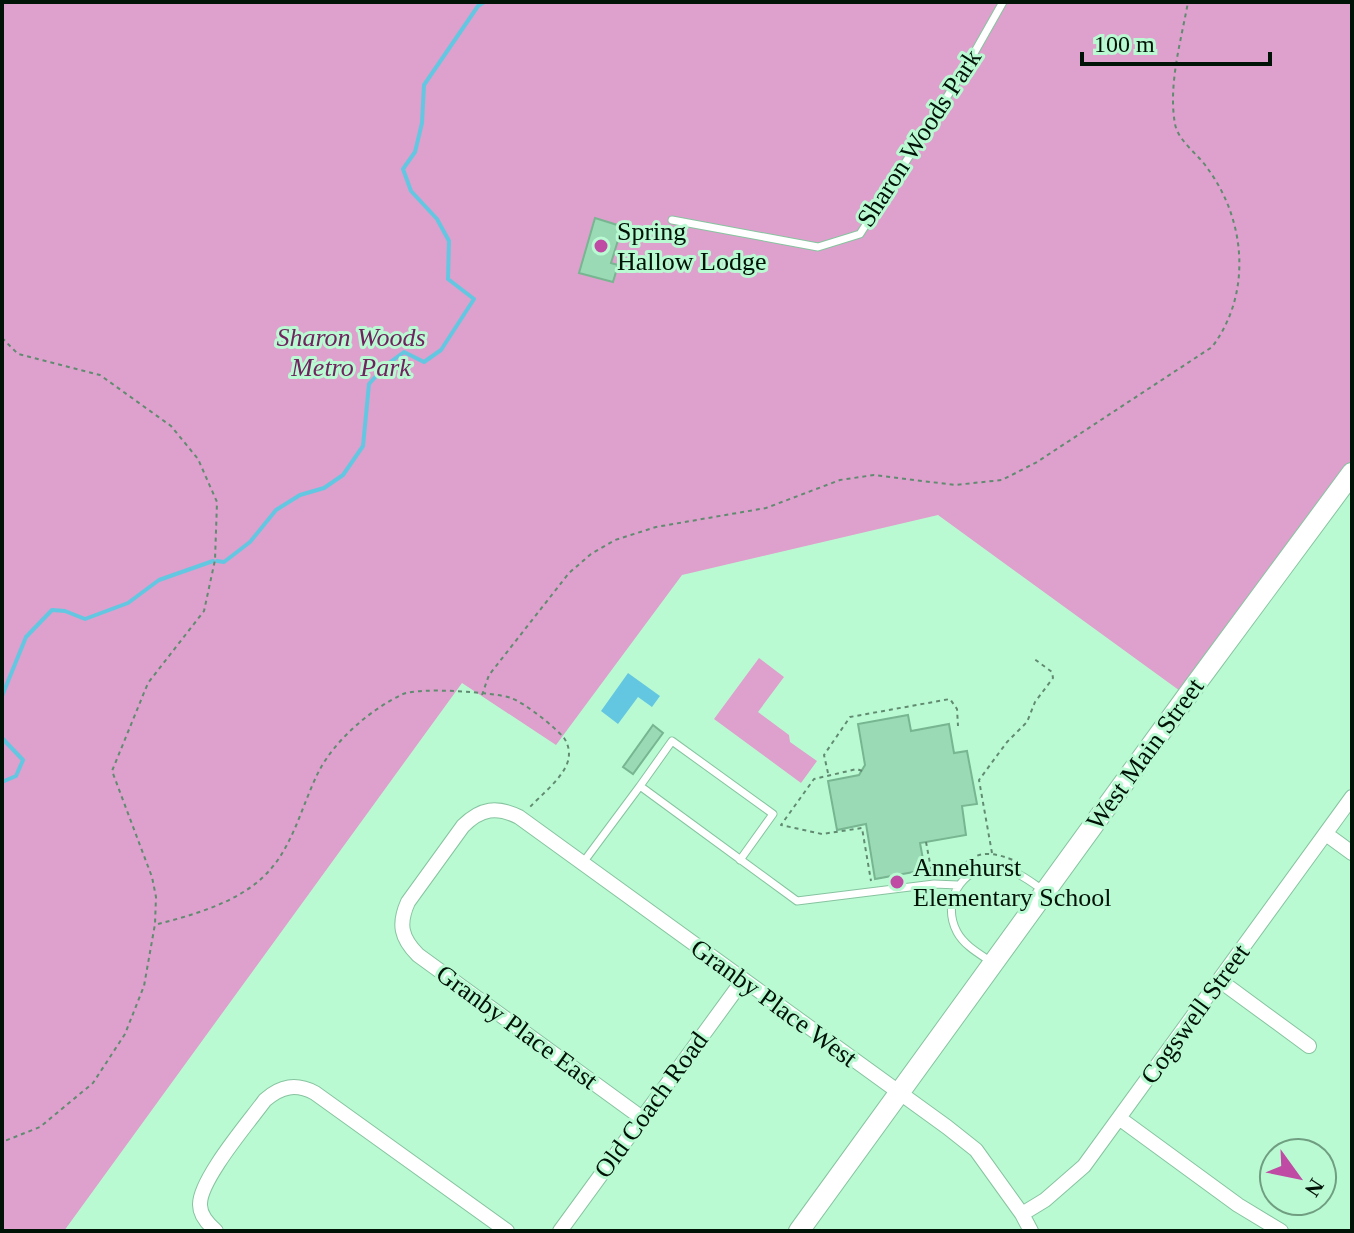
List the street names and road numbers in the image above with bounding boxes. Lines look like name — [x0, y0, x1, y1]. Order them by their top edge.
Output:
street label: Sharon Woods Park — [851, 44, 987, 232]
street label: West Main Street — [1080, 672, 1210, 835]
street label: Granby Place West — [685, 933, 863, 1073]
street label: Cogswell Street — [1135, 938, 1256, 1089]
street label: Granby Place East — [431, 959, 604, 1096]
street label: Old Coach Road — [588, 1026, 714, 1184]

